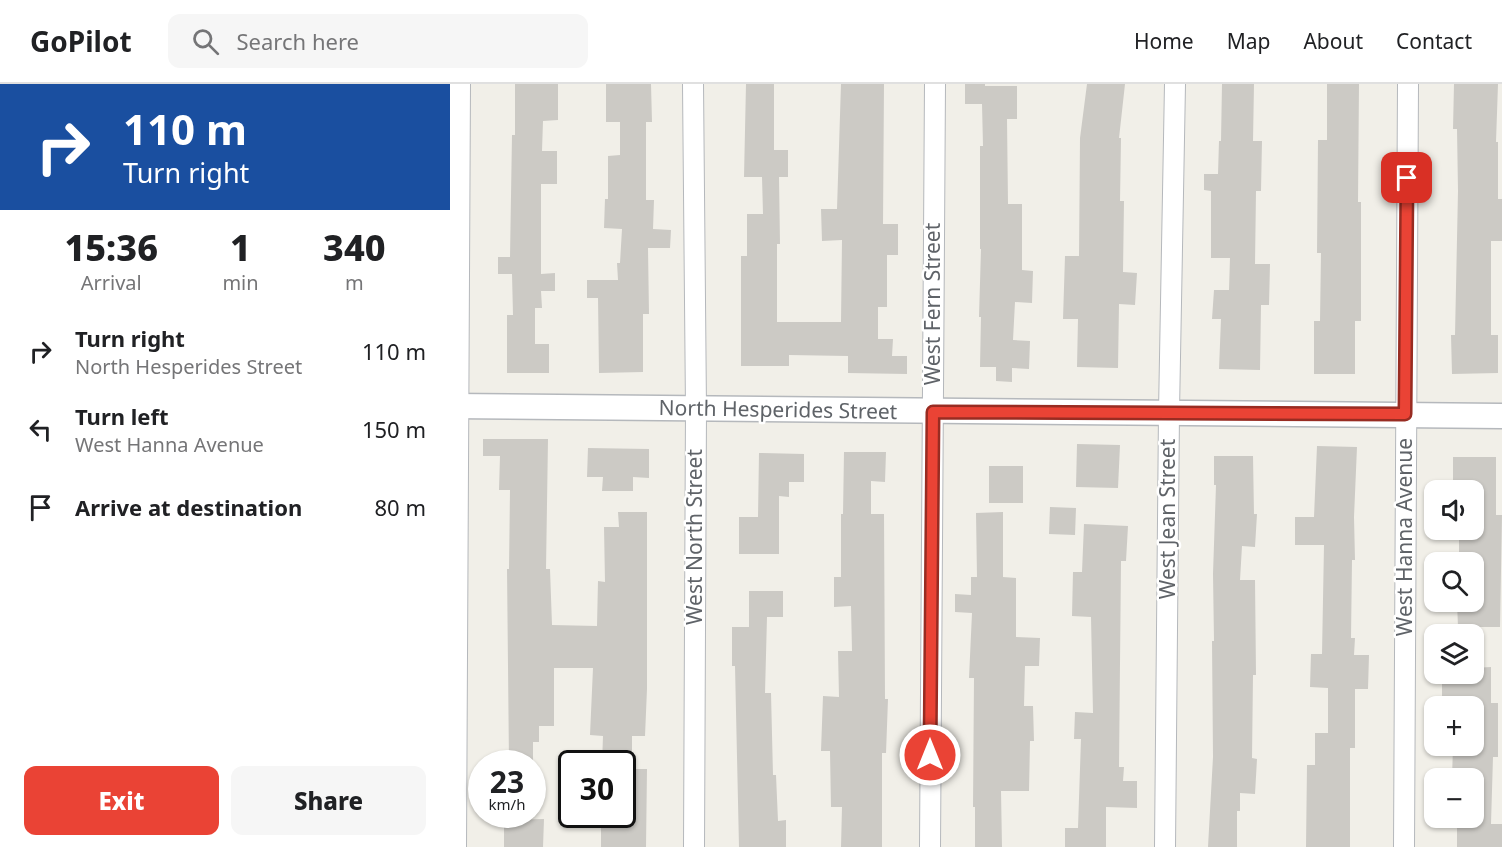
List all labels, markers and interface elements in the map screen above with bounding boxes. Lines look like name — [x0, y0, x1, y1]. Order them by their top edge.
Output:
search box — [168, 14, 588, 68]
text: GoPilot — [30, 22, 132, 60]
icon: search — [189, 25, 222, 58]
text: Search here — [237, 26, 359, 56]
text: Home — [1134, 27, 1194, 55]
text: Map — [1227, 27, 1270, 55]
text: About — [1303, 27, 1363, 55]
text: Contact — [1396, 27, 1472, 55]
text: 110 m — [123, 100, 247, 157]
icon: right — [24, 108, 102, 186]
pin — [1381, 152, 1432, 203]
text: Turn right — [123, 154, 249, 191]
icon: arrive — [1390, 161, 1423, 194]
street label: West Fern Street — [918, 222, 946, 385]
text: 15:36 — [64, 223, 158, 272]
text: 1 — [230, 223, 251, 272]
text: 340 — [323, 223, 386, 272]
text: Arrival — [81, 269, 142, 296]
text: min — [222, 269, 259, 296]
text: m — [345, 269, 364, 296]
text: Turn right — [75, 323, 185, 353]
icon: right — [24, 335, 57, 368]
text: 110 m — [362, 336, 426, 366]
text: North Hesperides Street — [75, 353, 302, 380]
street label: North Hesperides Street — [658, 393, 898, 425]
text: Turn left — [75, 401, 169, 431]
icon: left — [24, 413, 57, 446]
text: 150 m — [362, 414, 426, 444]
text: West Hanna Avenue — [75, 431, 264, 458]
street label: West Jean Street — [1153, 438, 1181, 599]
street label: West Hanna Avenue — [1390, 438, 1418, 636]
street label: West North Street — [680, 449, 708, 625]
map controls — [1424, 480, 1484, 828]
button: sound — [1424, 480, 1484, 540]
icon: arrive — [24, 491, 57, 524]
text: Arrive at destination — [75, 492, 302, 522]
text: 80 m — [375, 492, 426, 522]
button: search — [1424, 552, 1484, 612]
button: layers — [1424, 624, 1484, 684]
button: + — [1424, 696, 1484, 756]
position arrow — [898, 723, 962, 787]
speed limit sign: 30 — [558, 750, 636, 828]
text: 23 — [490, 761, 524, 802]
button: Exit — [24, 766, 219, 835]
button: Share — [231, 766, 426, 835]
button: − — [1424, 768, 1484, 828]
text: km/h — [489, 794, 525, 814]

